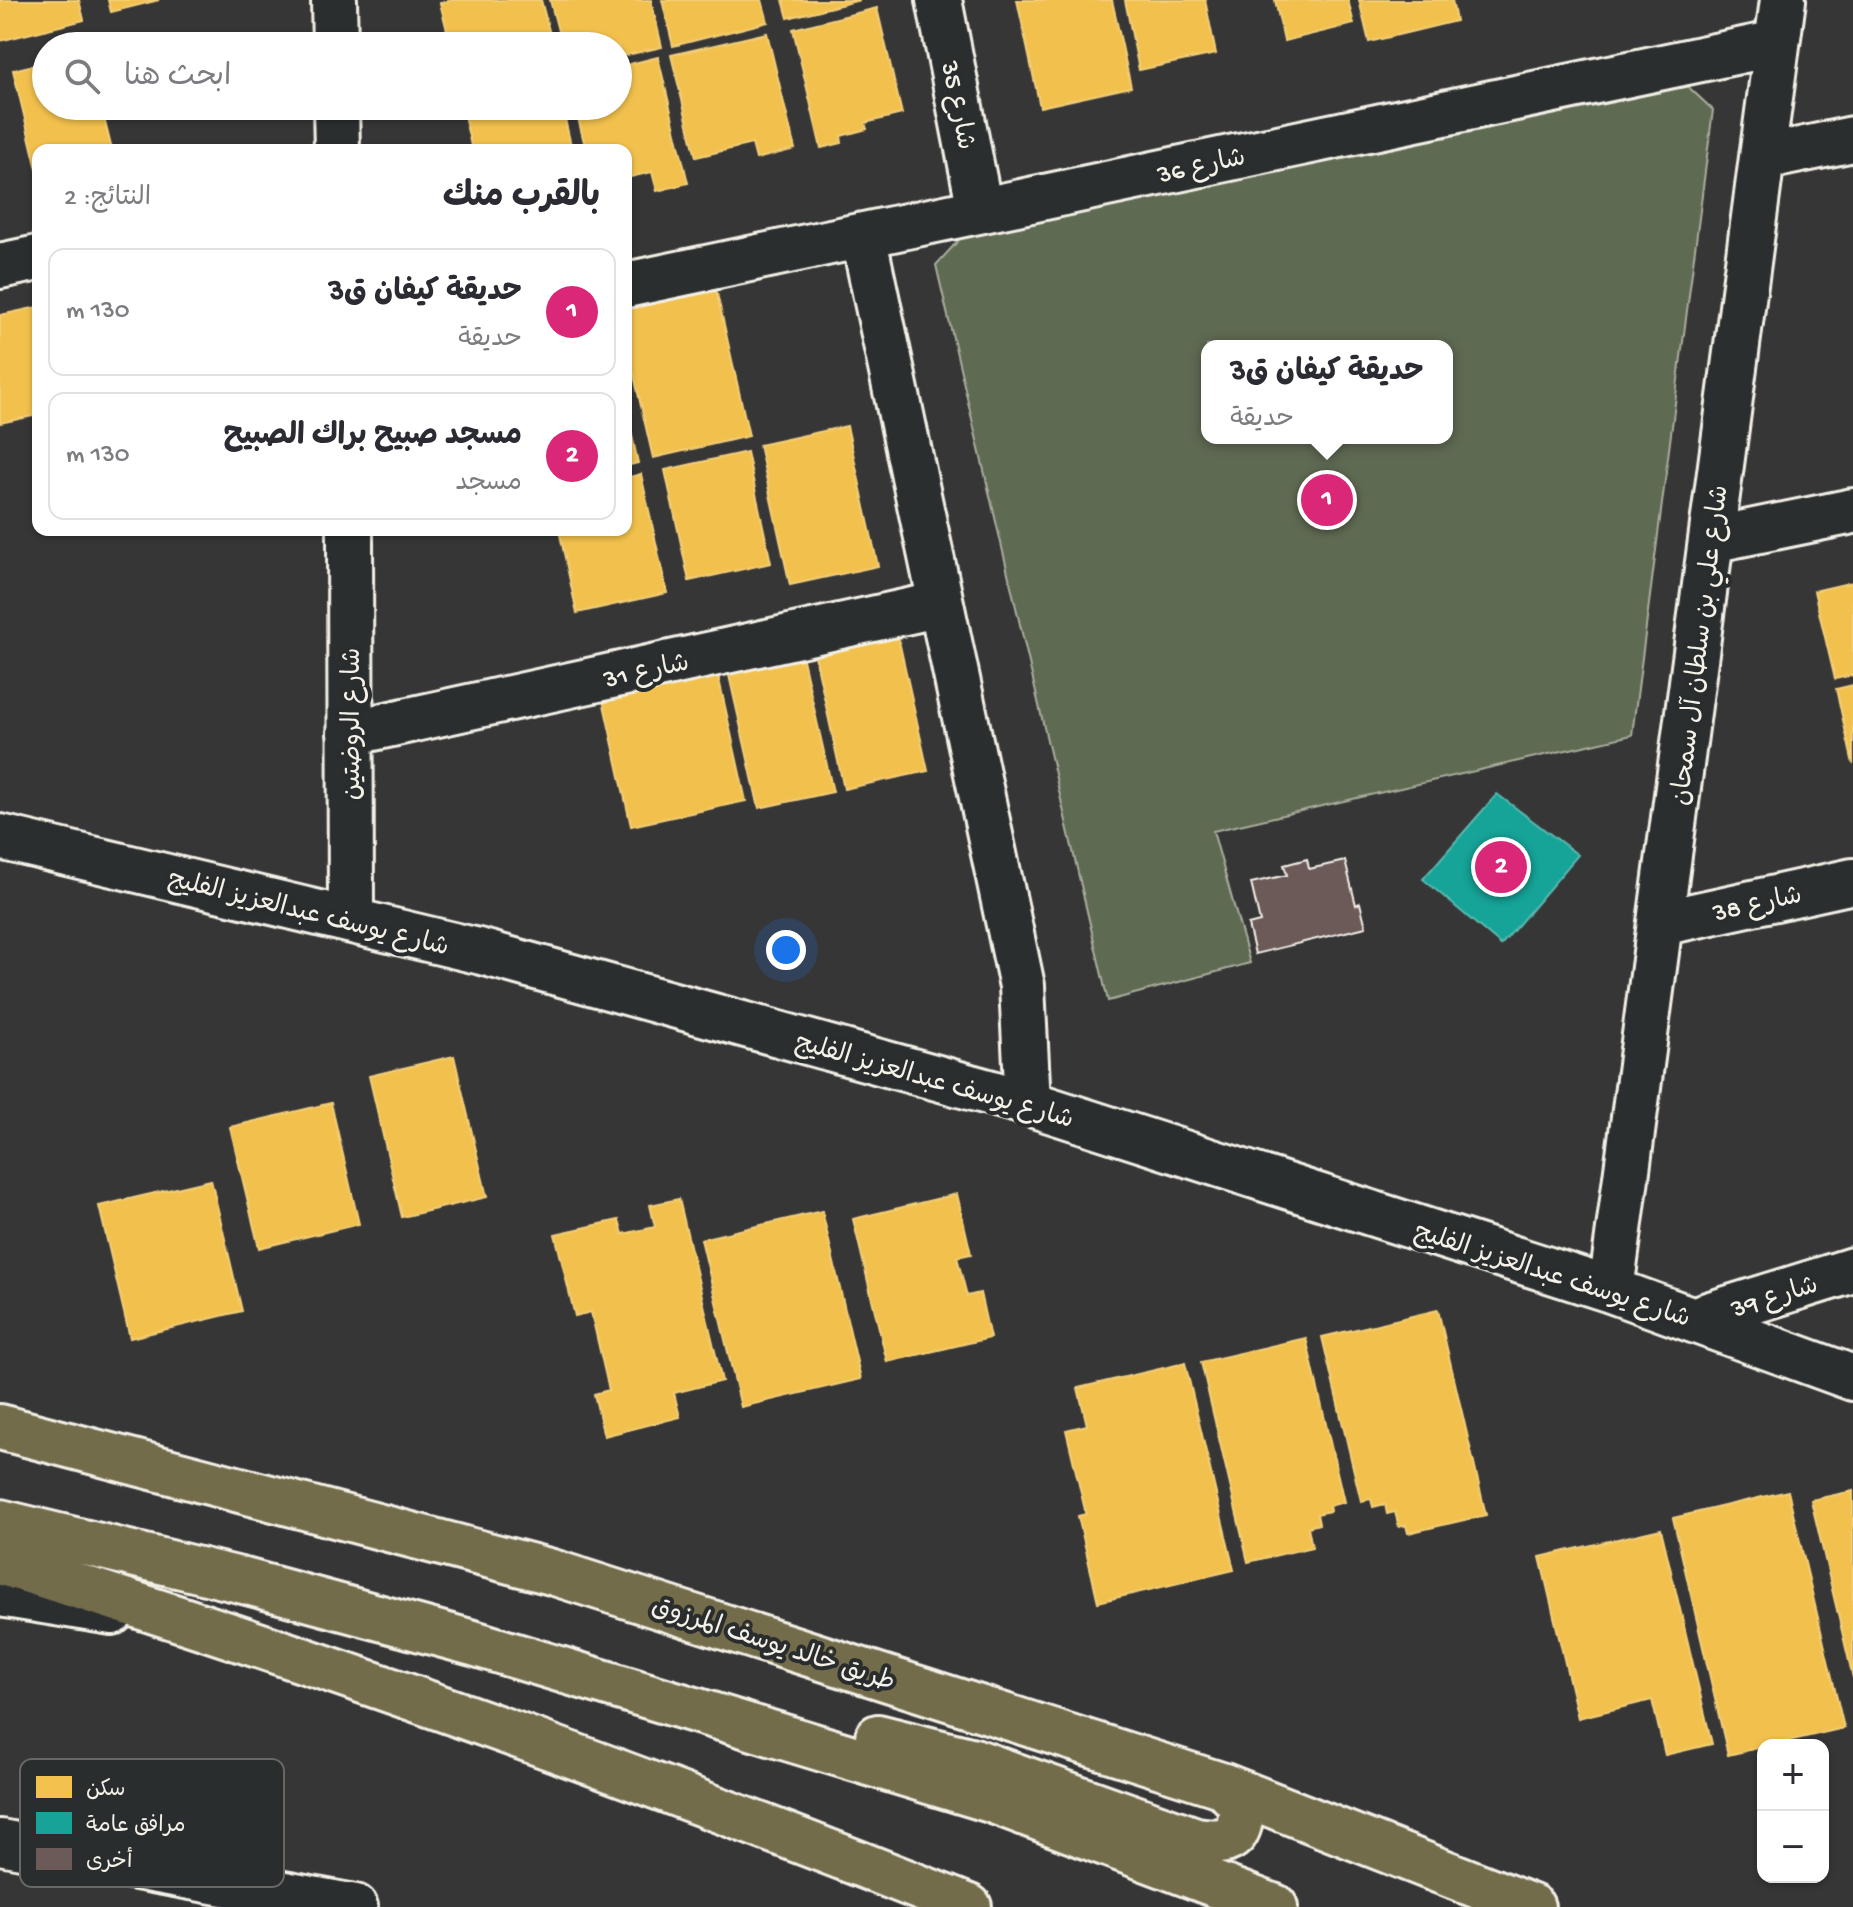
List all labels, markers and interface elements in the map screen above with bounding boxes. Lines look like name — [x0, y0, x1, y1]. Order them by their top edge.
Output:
search box — [32, 32, 632, 120]
icon: search — [60, 54, 104, 98]
street label: شارع 35 — [932, 58, 979, 153]
text: ابحث هنا — [124, 61, 231, 96]
street label: شارع 36 — [1154, 144, 1249, 193]
text: بالقرب منك — [443, 179, 600, 219]
text: النتائج: 2 — [64, 184, 151, 215]
text: حديقة كيفان ق3 — [328, 276, 522, 311]
text: 130 m — [66, 297, 129, 328]
text: 1 — [567, 297, 577, 328]
text: حديقة — [458, 325, 522, 356]
popup — [1201, 340, 1453, 444]
text: حديقة كيفان ق3 — [1230, 356, 1424, 391]
text: حديقة — [1230, 405, 1294, 436]
text: مسجد صبيح براك الصبيح — [223, 420, 522, 455]
text: 130 m — [66, 441, 129, 472]
text: 2 — [566, 441, 578, 472]
text: مسجد — [455, 469, 522, 500]
pin: 1 — [1301, 470, 1353, 530]
street label: شارع علي بن سلطان آل سمحان — [1665, 483, 1740, 808]
street label: شارع الروضتين — [339, 648, 370, 800]
street label: شارع 31 — [600, 649, 692, 698]
pin: 2 — [1475, 837, 1527, 897]
street label: شارع يوسف عبدالعزيز الفليج — [164, 865, 452, 965]
street label: شارع 38 — [1710, 882, 1805, 931]
your location — [766, 930, 806, 970]
street label: شارع يوسف عبدالعزيز الفليج — [791, 1029, 1077, 1138]
street label: شارع يوسف عبدالعزيز الفليج — [1410, 1218, 1693, 1337]
street label: 39 شارع — [1727, 1271, 1822, 1327]
street label: طريق خالد يوسف المرزوق — [647, 1592, 898, 1700]
map controls — [1757, 1739, 1829, 1883]
button: + — [1757, 1739, 1829, 1811]
legend — [20, 1759, 284, 1887]
text: سكن — [86, 1778, 126, 1804]
button: − — [1757, 1811, 1829, 1883]
text: مرافق عامة — [86, 1814, 186, 1840]
text: أخرى — [86, 1846, 133, 1876]

